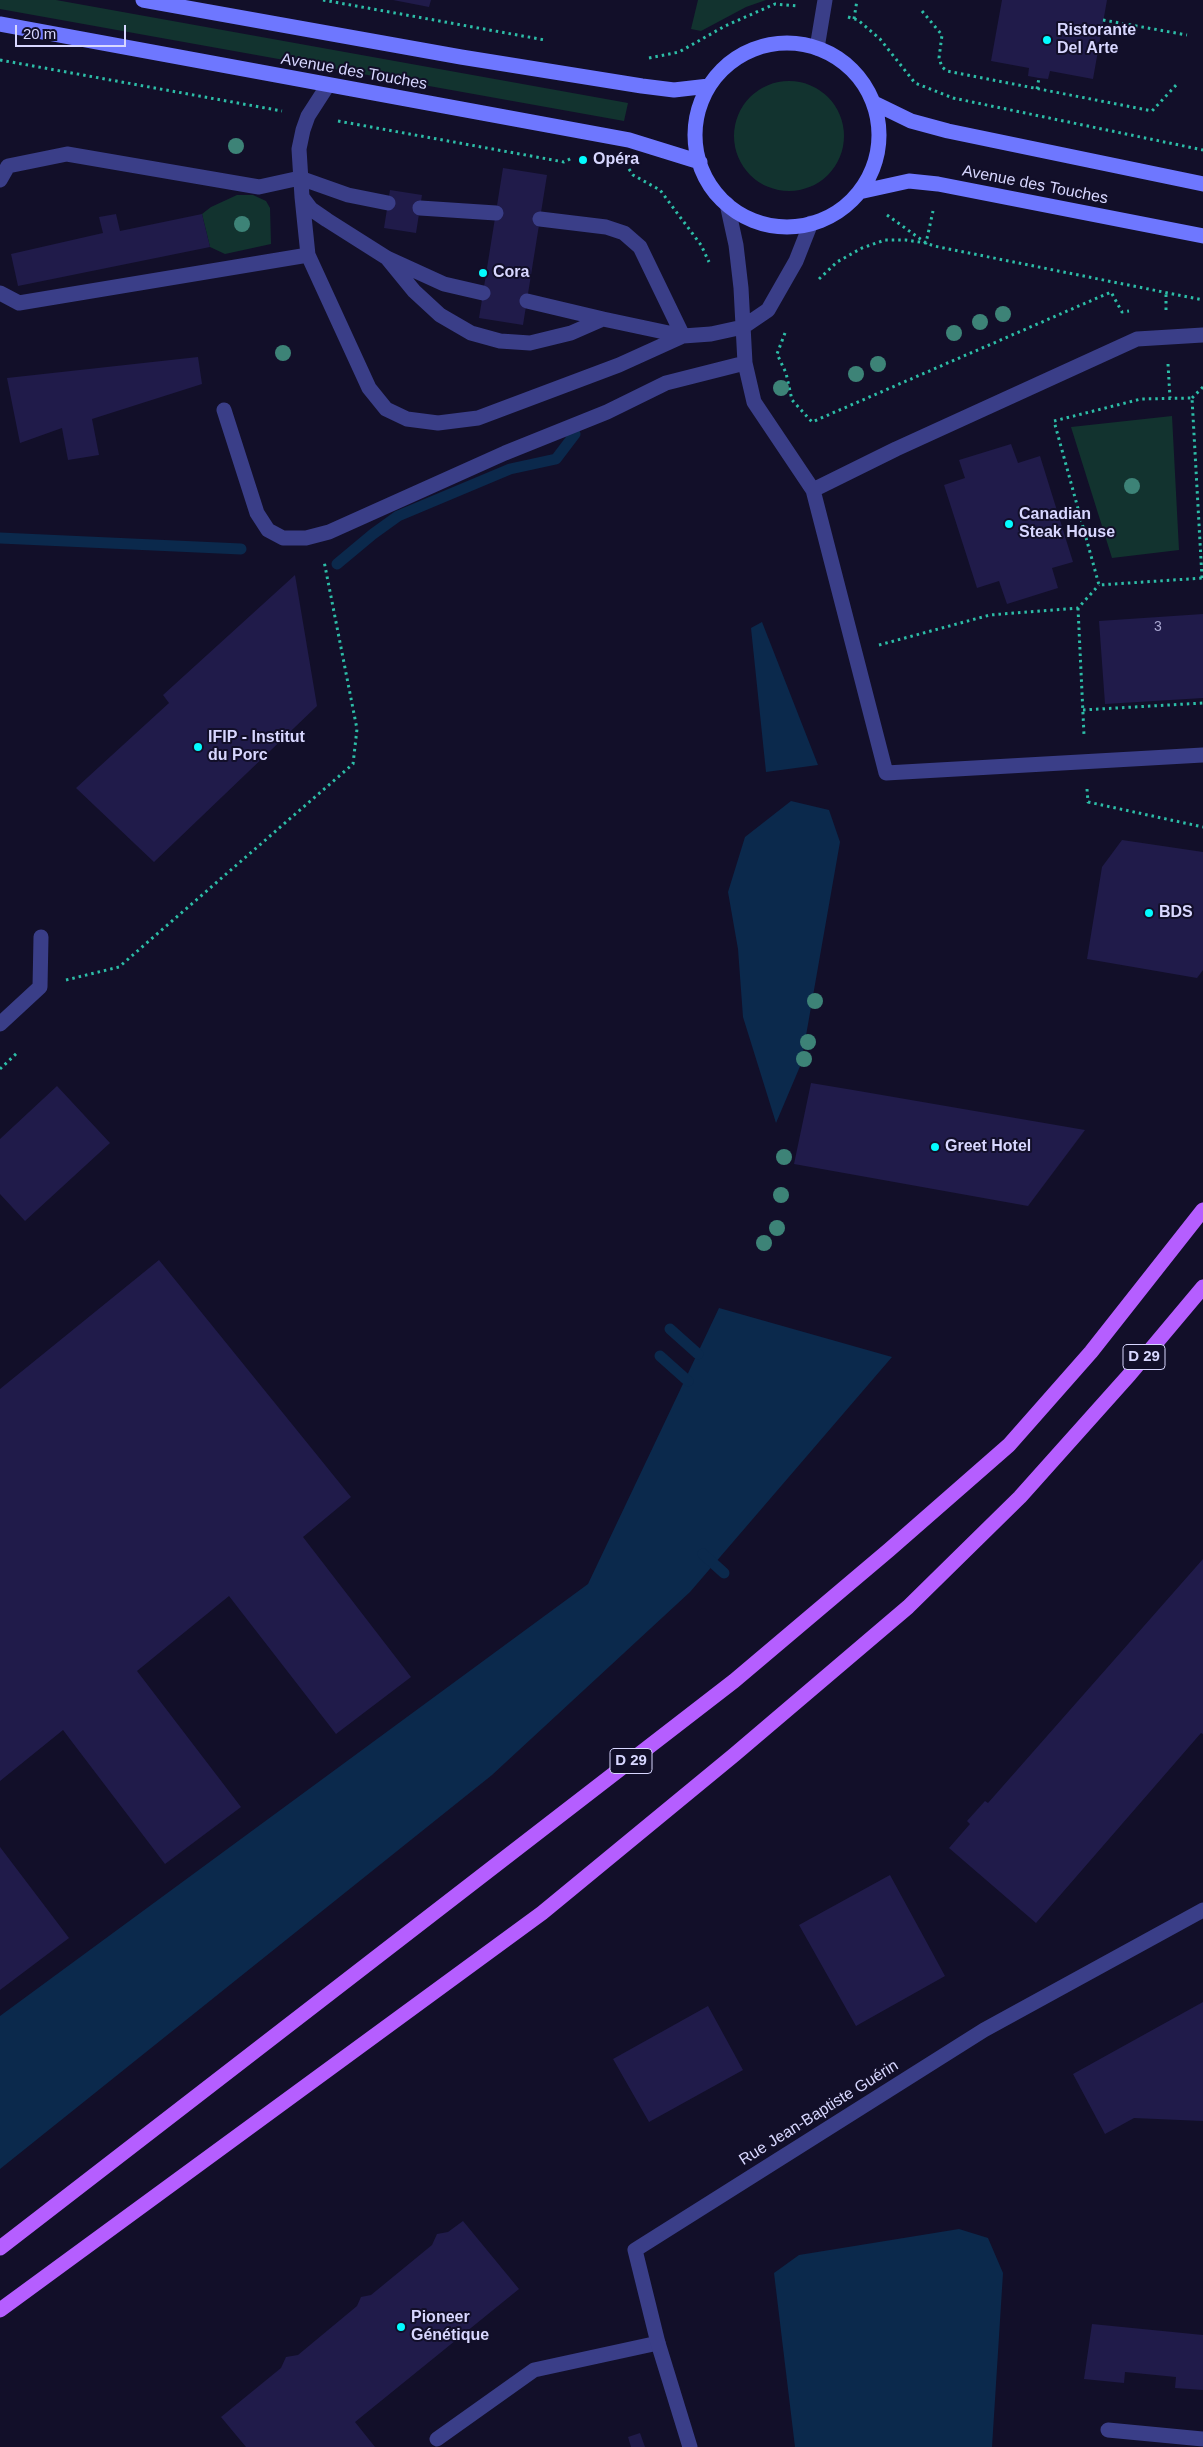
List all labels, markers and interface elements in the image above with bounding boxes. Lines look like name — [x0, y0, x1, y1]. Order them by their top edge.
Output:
scale bar — [18, 15, 129, 47]
place label: Ristorante Del Arte — [1057, 21, 1136, 59]
text: 20 m — [23, 25, 56, 42]
marker: Ristorante Del Arte — [1041, 34, 1053, 46]
street label: Avenue des Touches — [279, 50, 429, 94]
place label: Opéra — [593, 150, 639, 170]
marker: Opéra — [577, 154, 589, 166]
street label: Avenue des Touches — [960, 161, 1110, 209]
place label: Cora — [493, 263, 529, 283]
marker: Cora — [477, 267, 489, 279]
place label: Canadian Steak House — [1019, 505, 1115, 543]
marker: Canadian Steak House — [1003, 518, 1015, 530]
house number: 3 — [1154, 619, 1162, 635]
place label: IFIP - Institut du Porc — [208, 728, 305, 766]
marker: IFIP - Institut du Porc — [192, 741, 204, 753]
place label: BDS — [1159, 903, 1193, 923]
marker: BDS — [1143, 907, 1155, 919]
place label: Greet Hotel — [945, 1137, 1031, 1157]
marker: Greet Hotel — [929, 1141, 941, 1153]
road number: D 29 — [1123, 1344, 1165, 1370]
road number: D 29 — [610, 1748, 652, 1774]
street label: Rue Jean-Baptiste Guérin — [736, 2056, 902, 2170]
place label: Pioneer Génétique — [411, 2308, 489, 2346]
marker: Pioneer Génétique — [395, 2321, 407, 2333]

